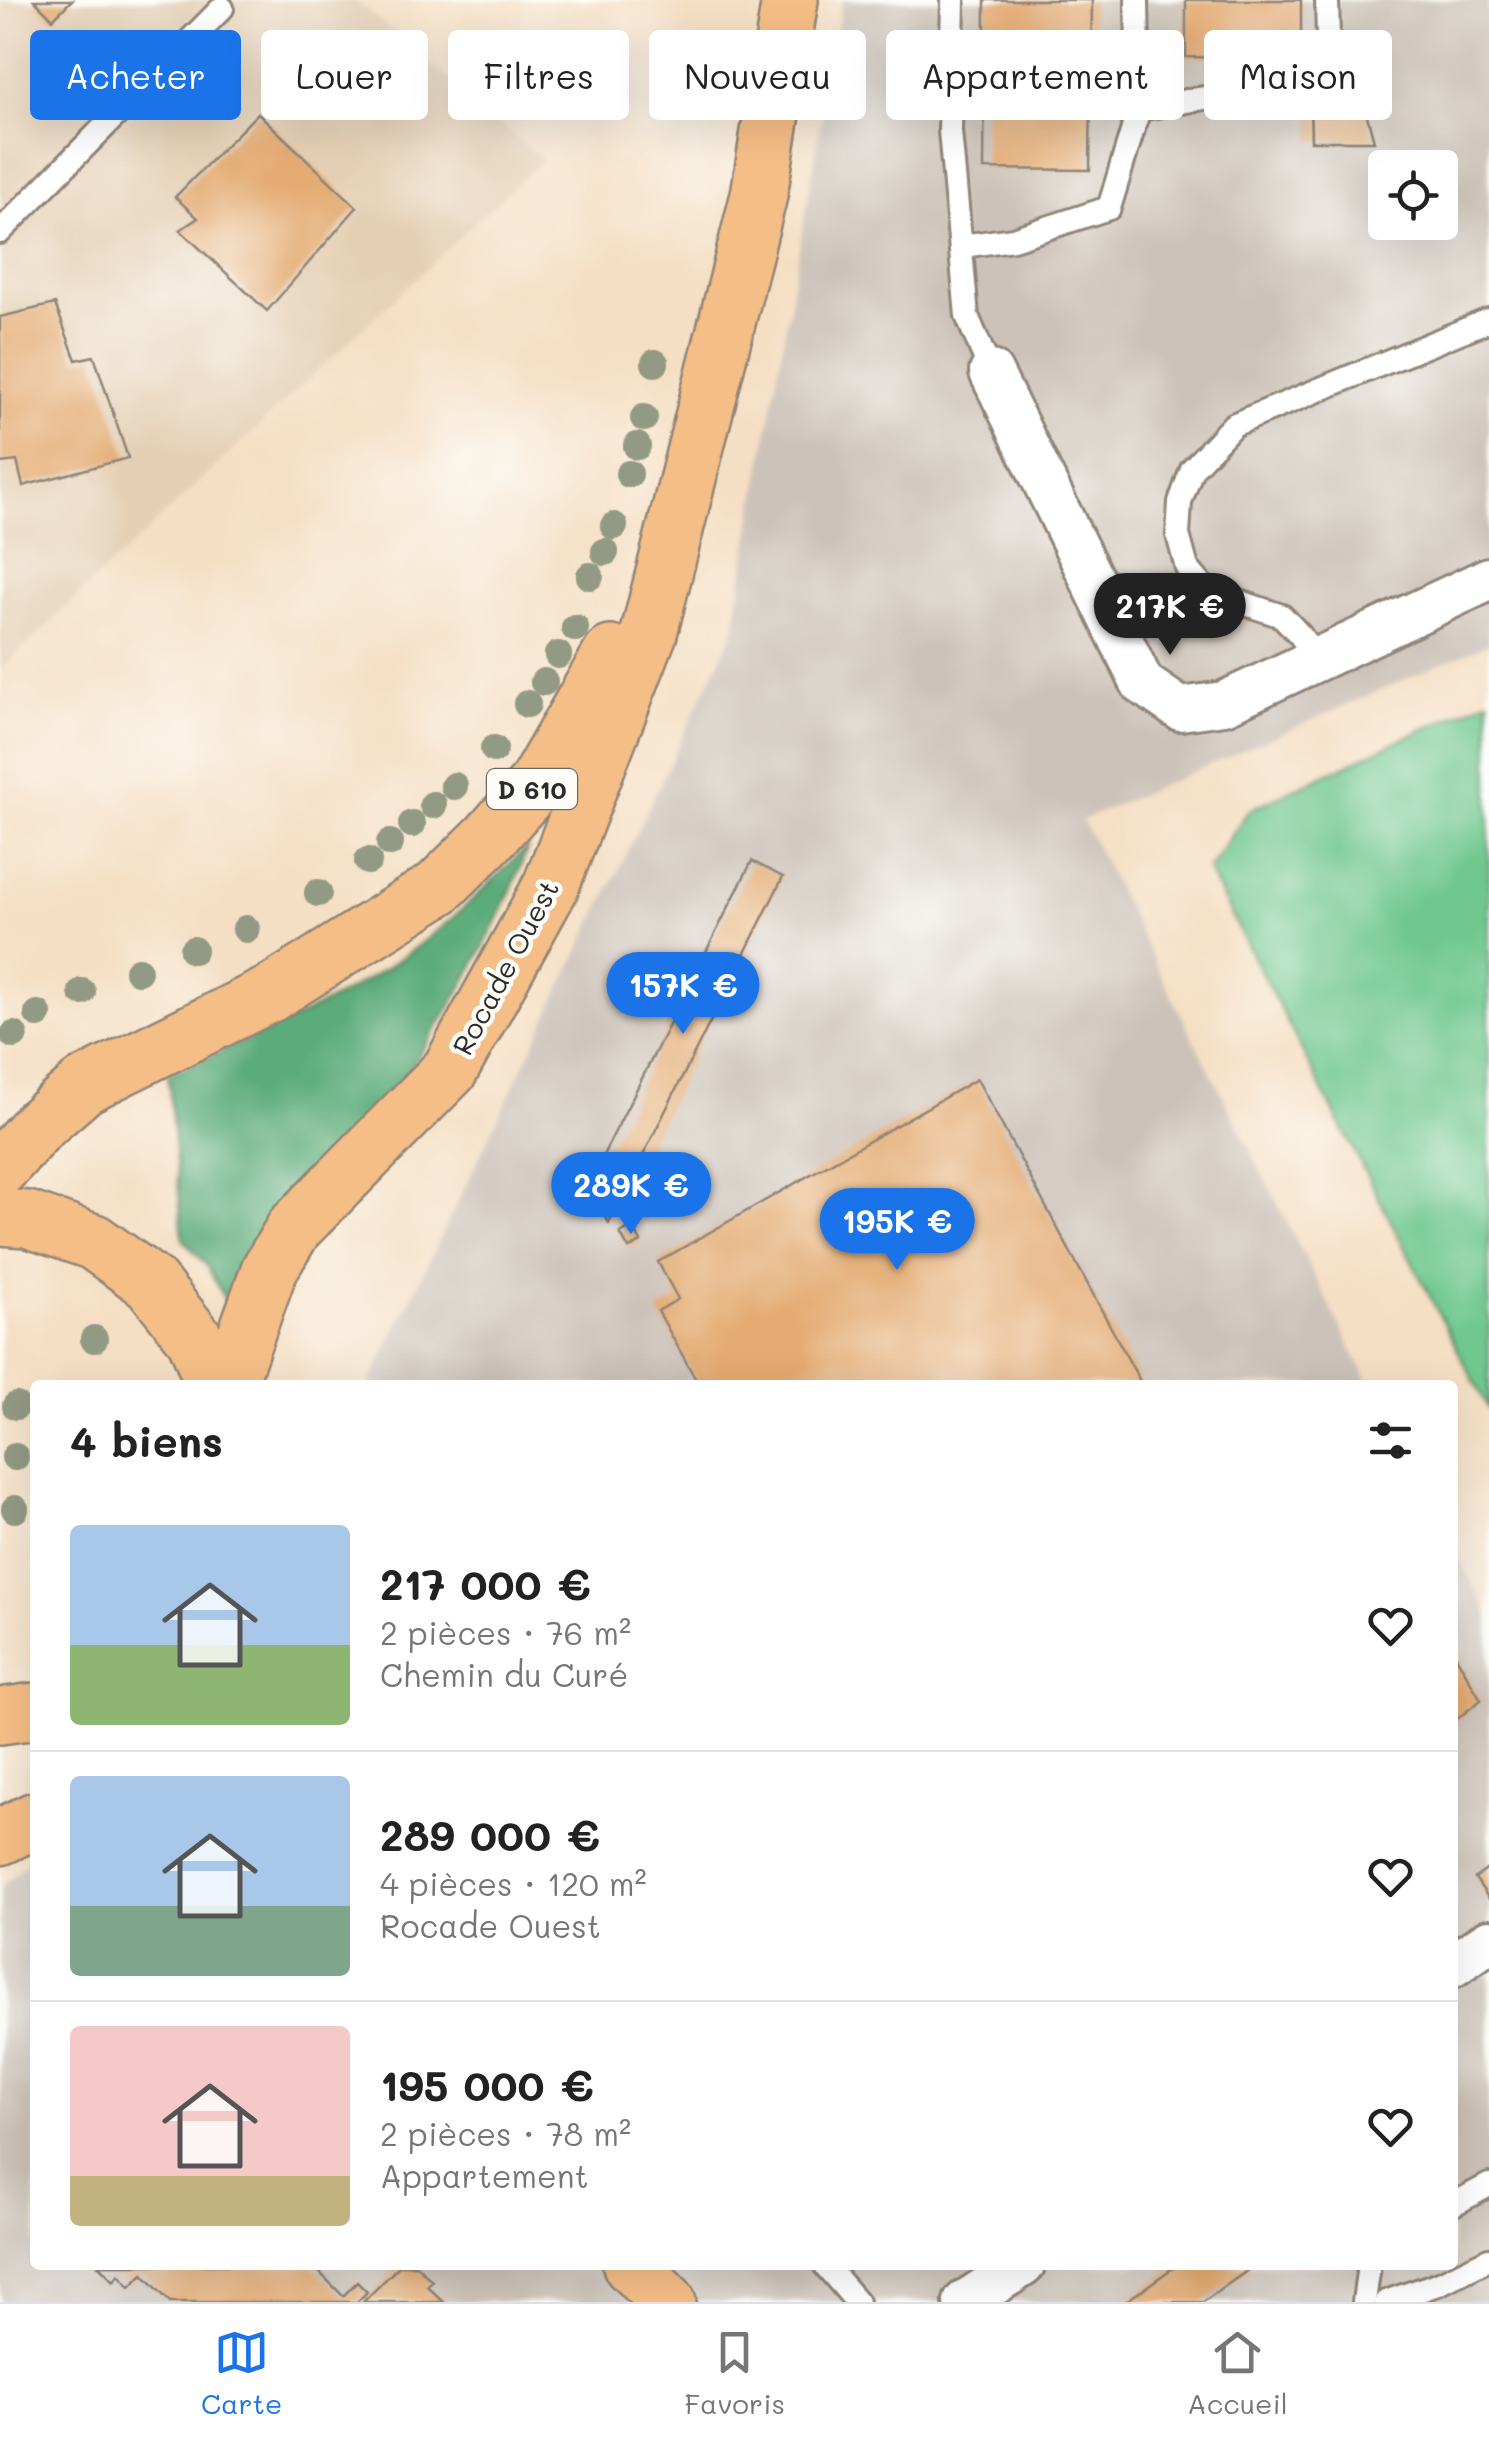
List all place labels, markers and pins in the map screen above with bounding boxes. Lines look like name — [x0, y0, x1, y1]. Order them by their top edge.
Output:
pin: 217K € — [1089, 573, 1251, 658]
pin: 157K € — [602, 952, 764, 1037]
pin: 289K € — [550, 1152, 712, 1237]
pin: 195K € — [816, 1188, 978, 1273]

